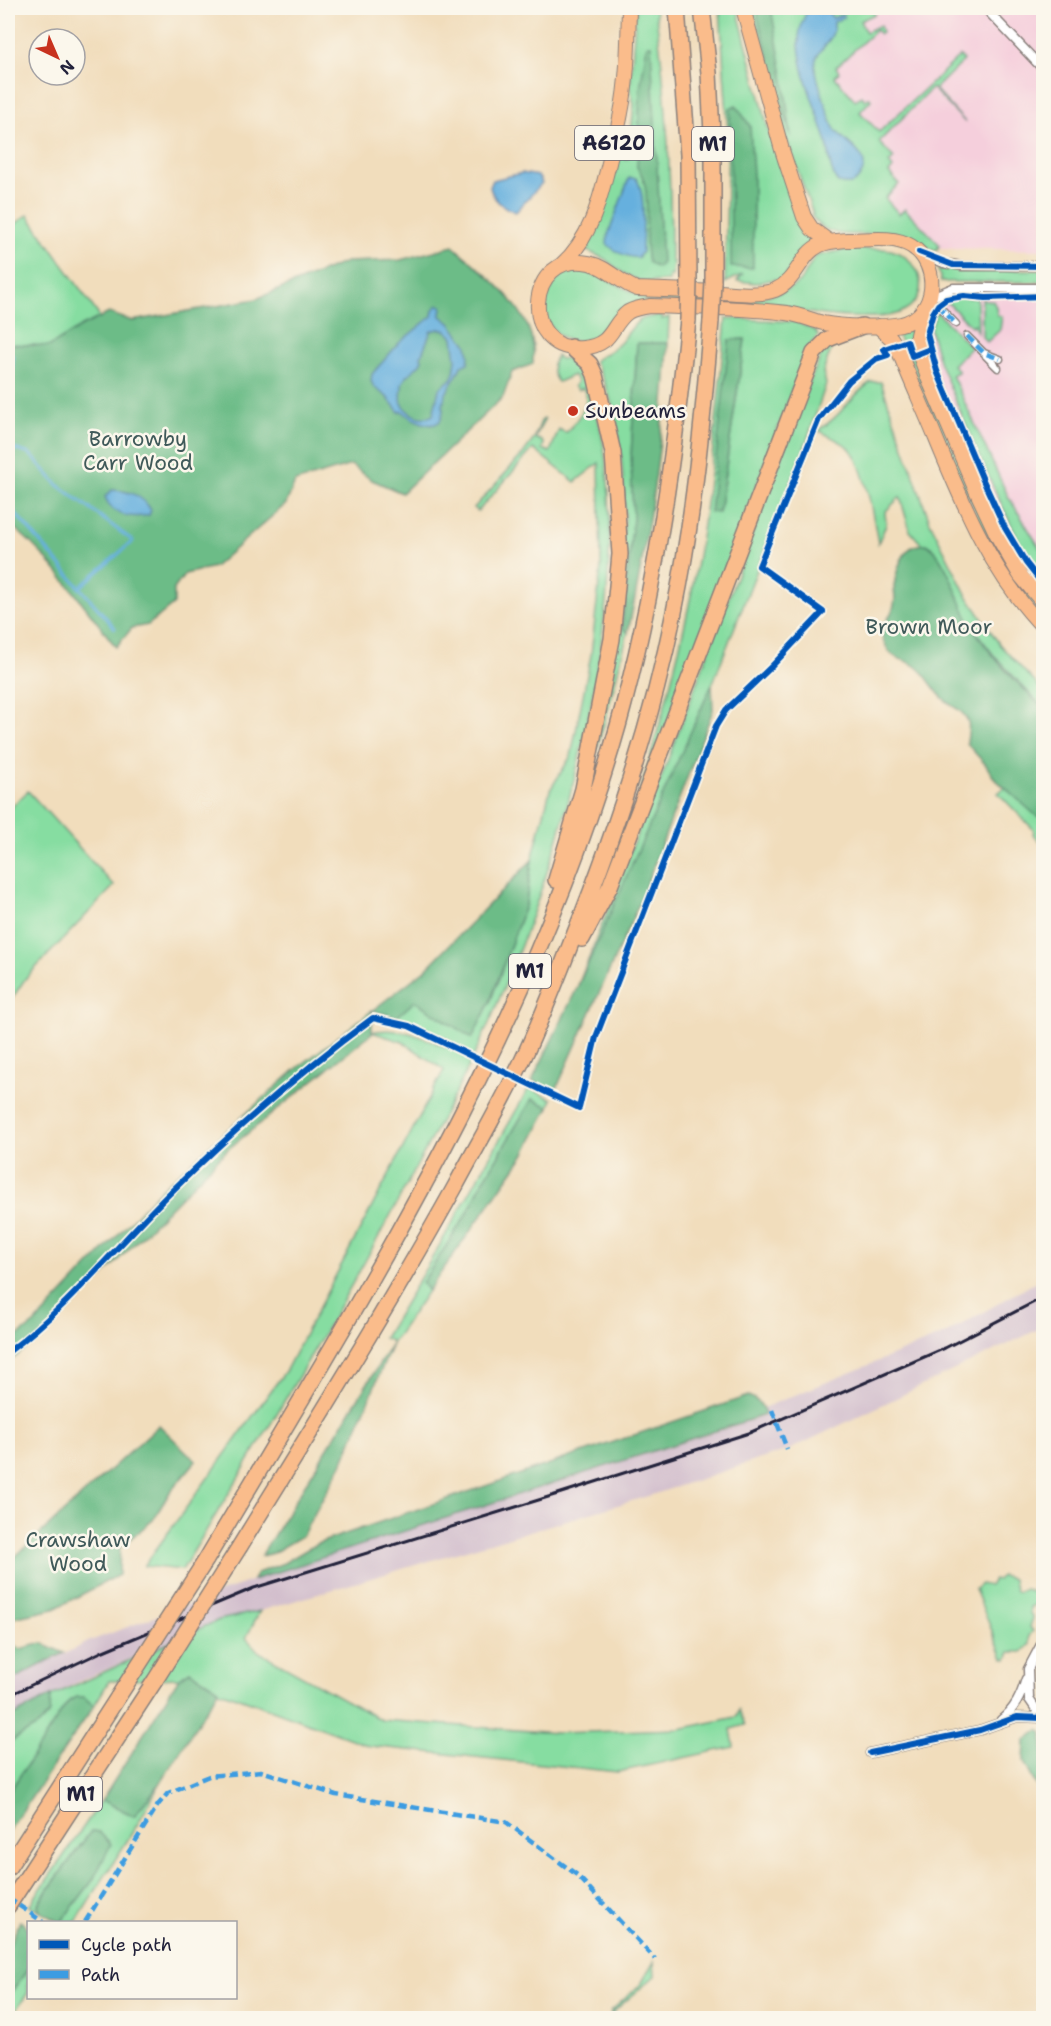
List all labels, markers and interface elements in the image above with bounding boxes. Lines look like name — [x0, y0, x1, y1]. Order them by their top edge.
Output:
north arrow — [27, 27, 87, 87]
text: N — [55, 55, 79, 79]
road number: A6120 — [575, 126, 653, 160]
road number: M1 — [692, 127, 734, 161]
place label: Sunbeams — [585, 397, 686, 425]
marker: Sunbeams — [566, 404, 580, 418]
park label: Barrowby Carr Wood — [83, 425, 193, 477]
park label: Brown Moor — [866, 613, 993, 641]
road number: M1 — [509, 954, 551, 988]
park label: Crawshaw Wood — [26, 1526, 130, 1578]
road number: M1 — [60, 1777, 102, 1811]
legend — [27, 1921, 237, 1999]
text: Cycle path — [81, 1933, 172, 1957]
text: Path — [81, 1963, 120, 1987]

